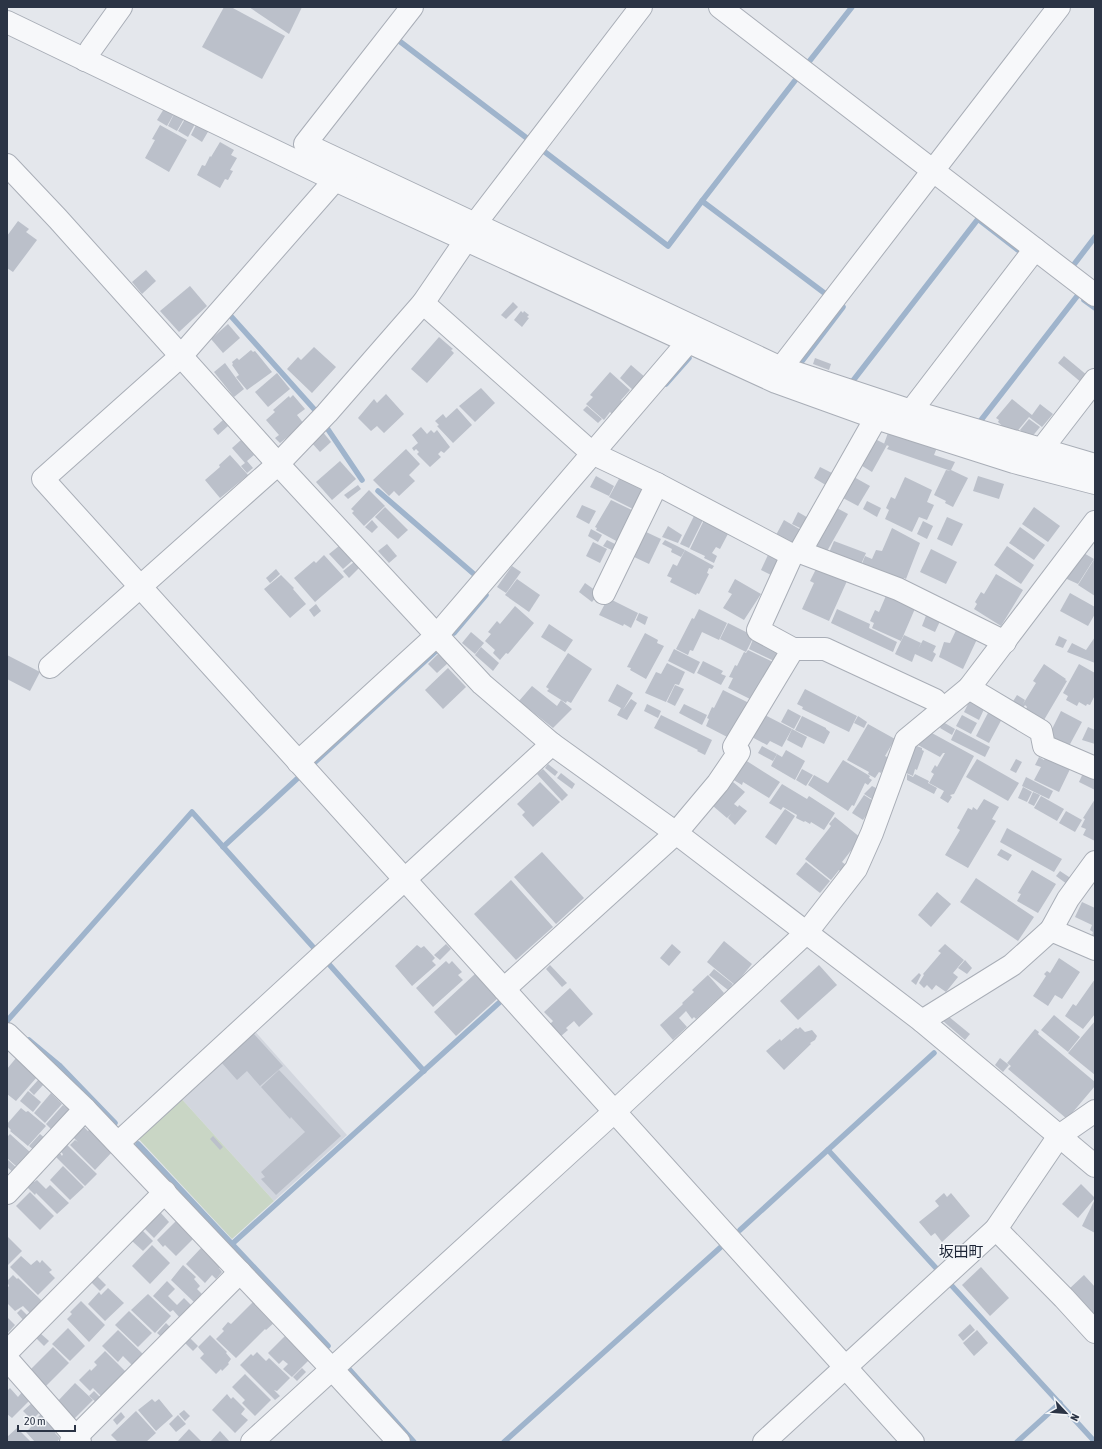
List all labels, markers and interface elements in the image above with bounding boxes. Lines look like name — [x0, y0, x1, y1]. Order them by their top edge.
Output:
district label: 坂田町 — [938, 1243, 984, 1260]
north arrow — [1046, 1393, 1086, 1433]
scale bar — [18, 1407, 75, 1433]
text: N — [1068, 1412, 1082, 1423]
text: 20 m — [24, 1414, 46, 1428]

